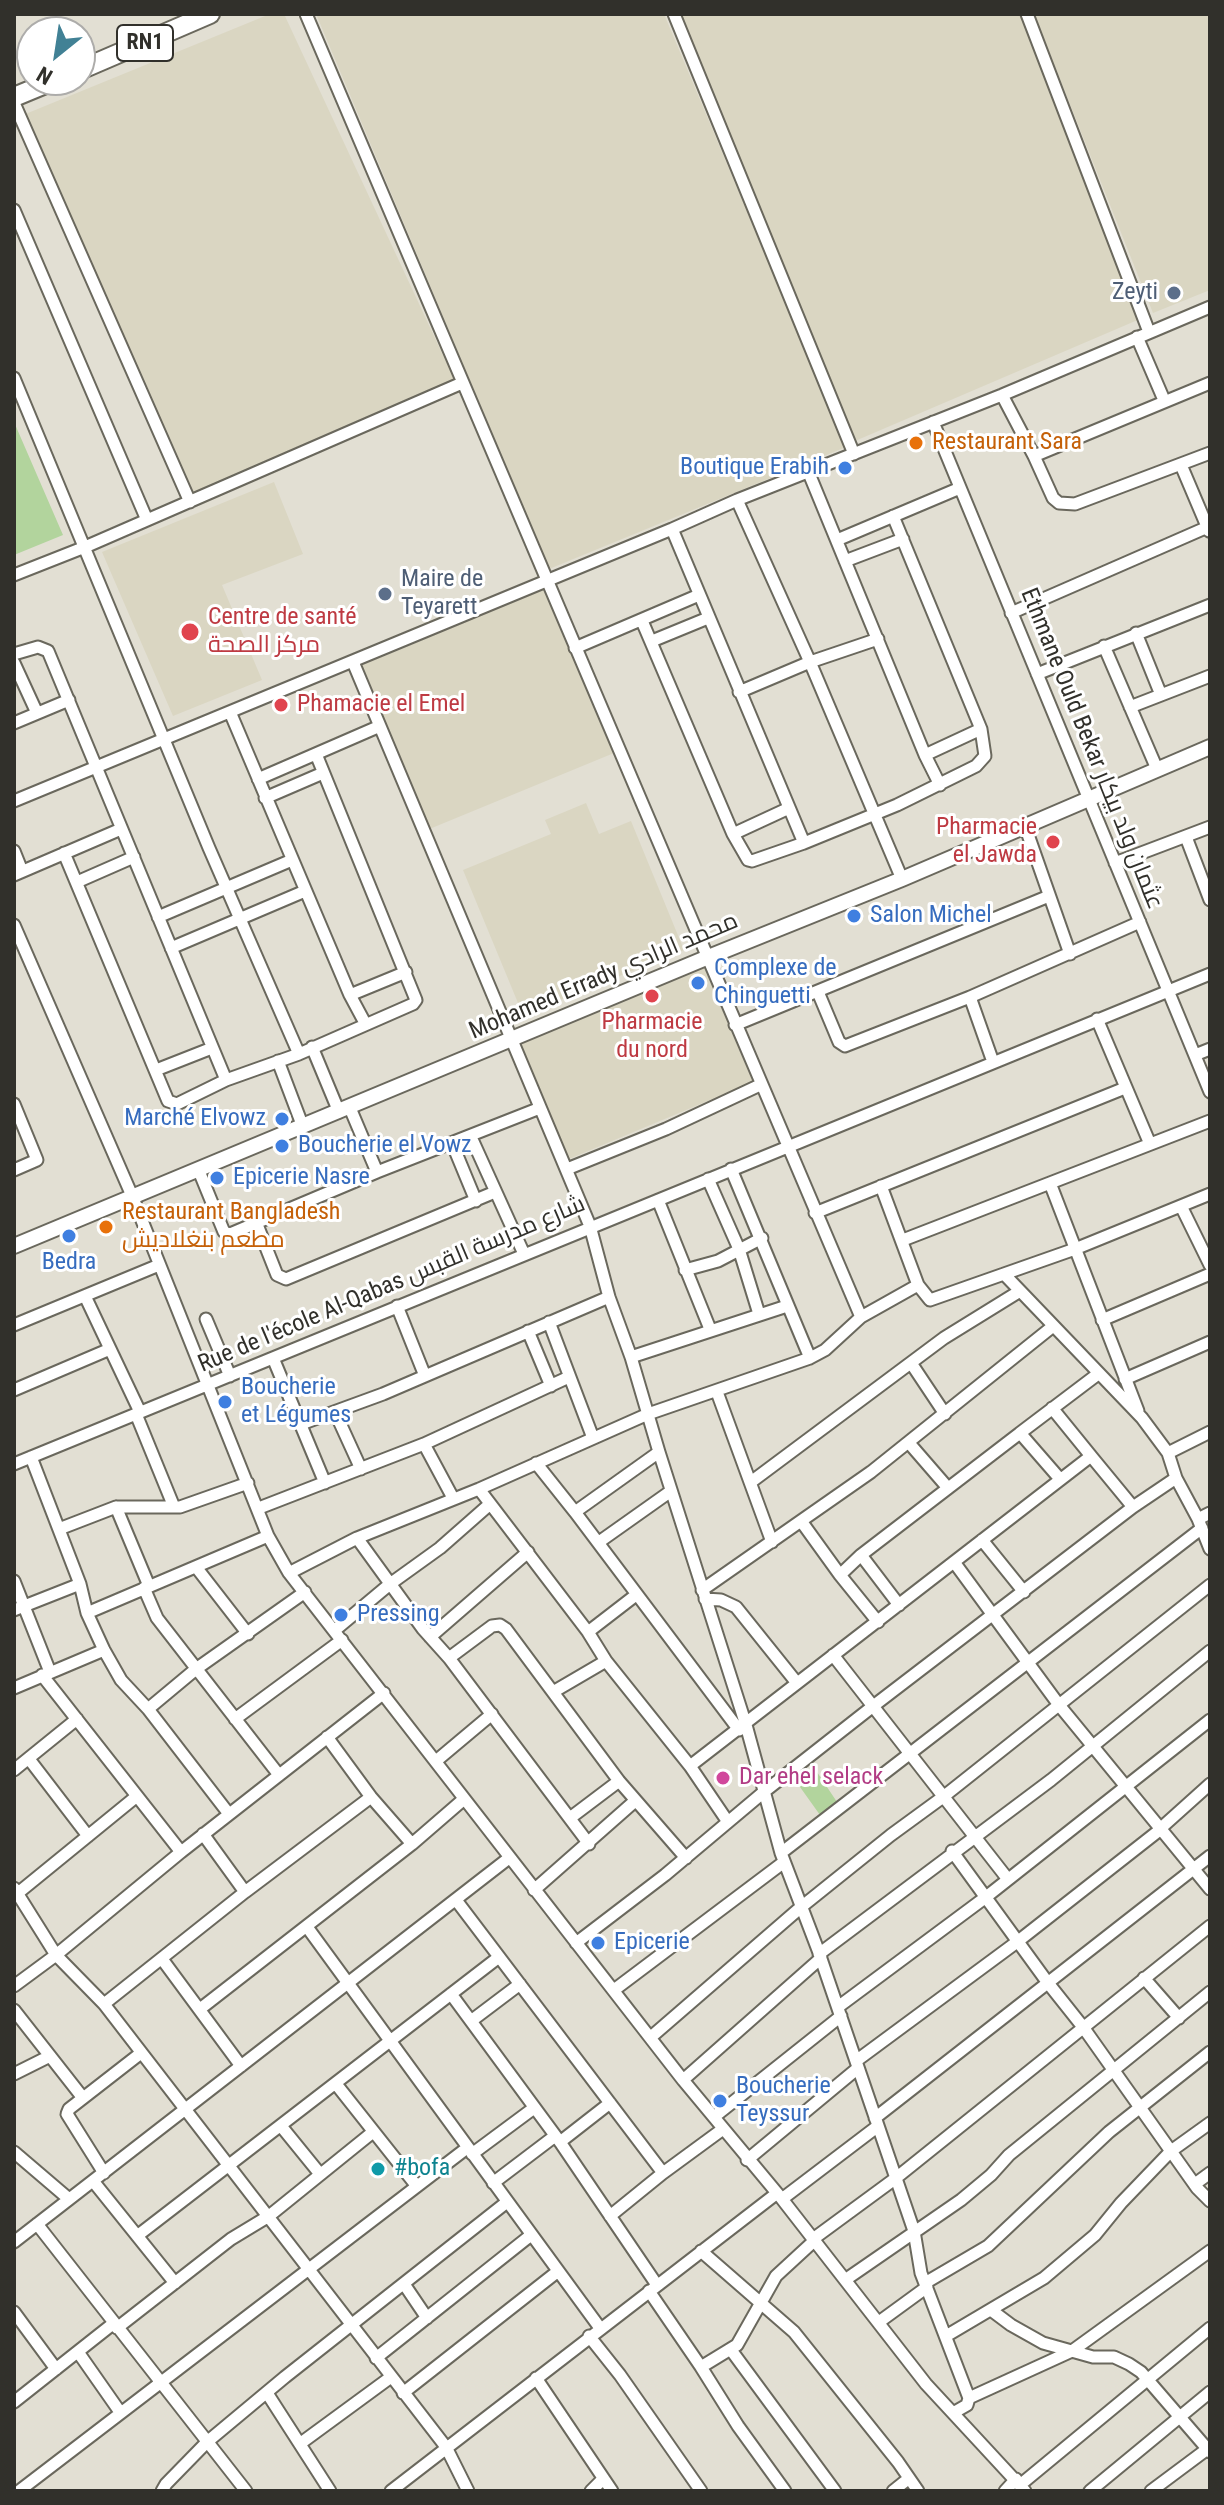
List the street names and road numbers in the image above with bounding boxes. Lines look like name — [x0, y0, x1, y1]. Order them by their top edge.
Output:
road number: RN1 — [117, 25, 173, 61]
street label: Ethmane Ould Bekar عثمان ولد بيكار — [1013, 584, 1169, 914]
street label: Mohamed Errady محمد الرادي — [465, 907, 743, 1047]
street label: Rue de l'école Al-Qabas شارع مدرسة القبس — [194, 1190, 590, 1380]

